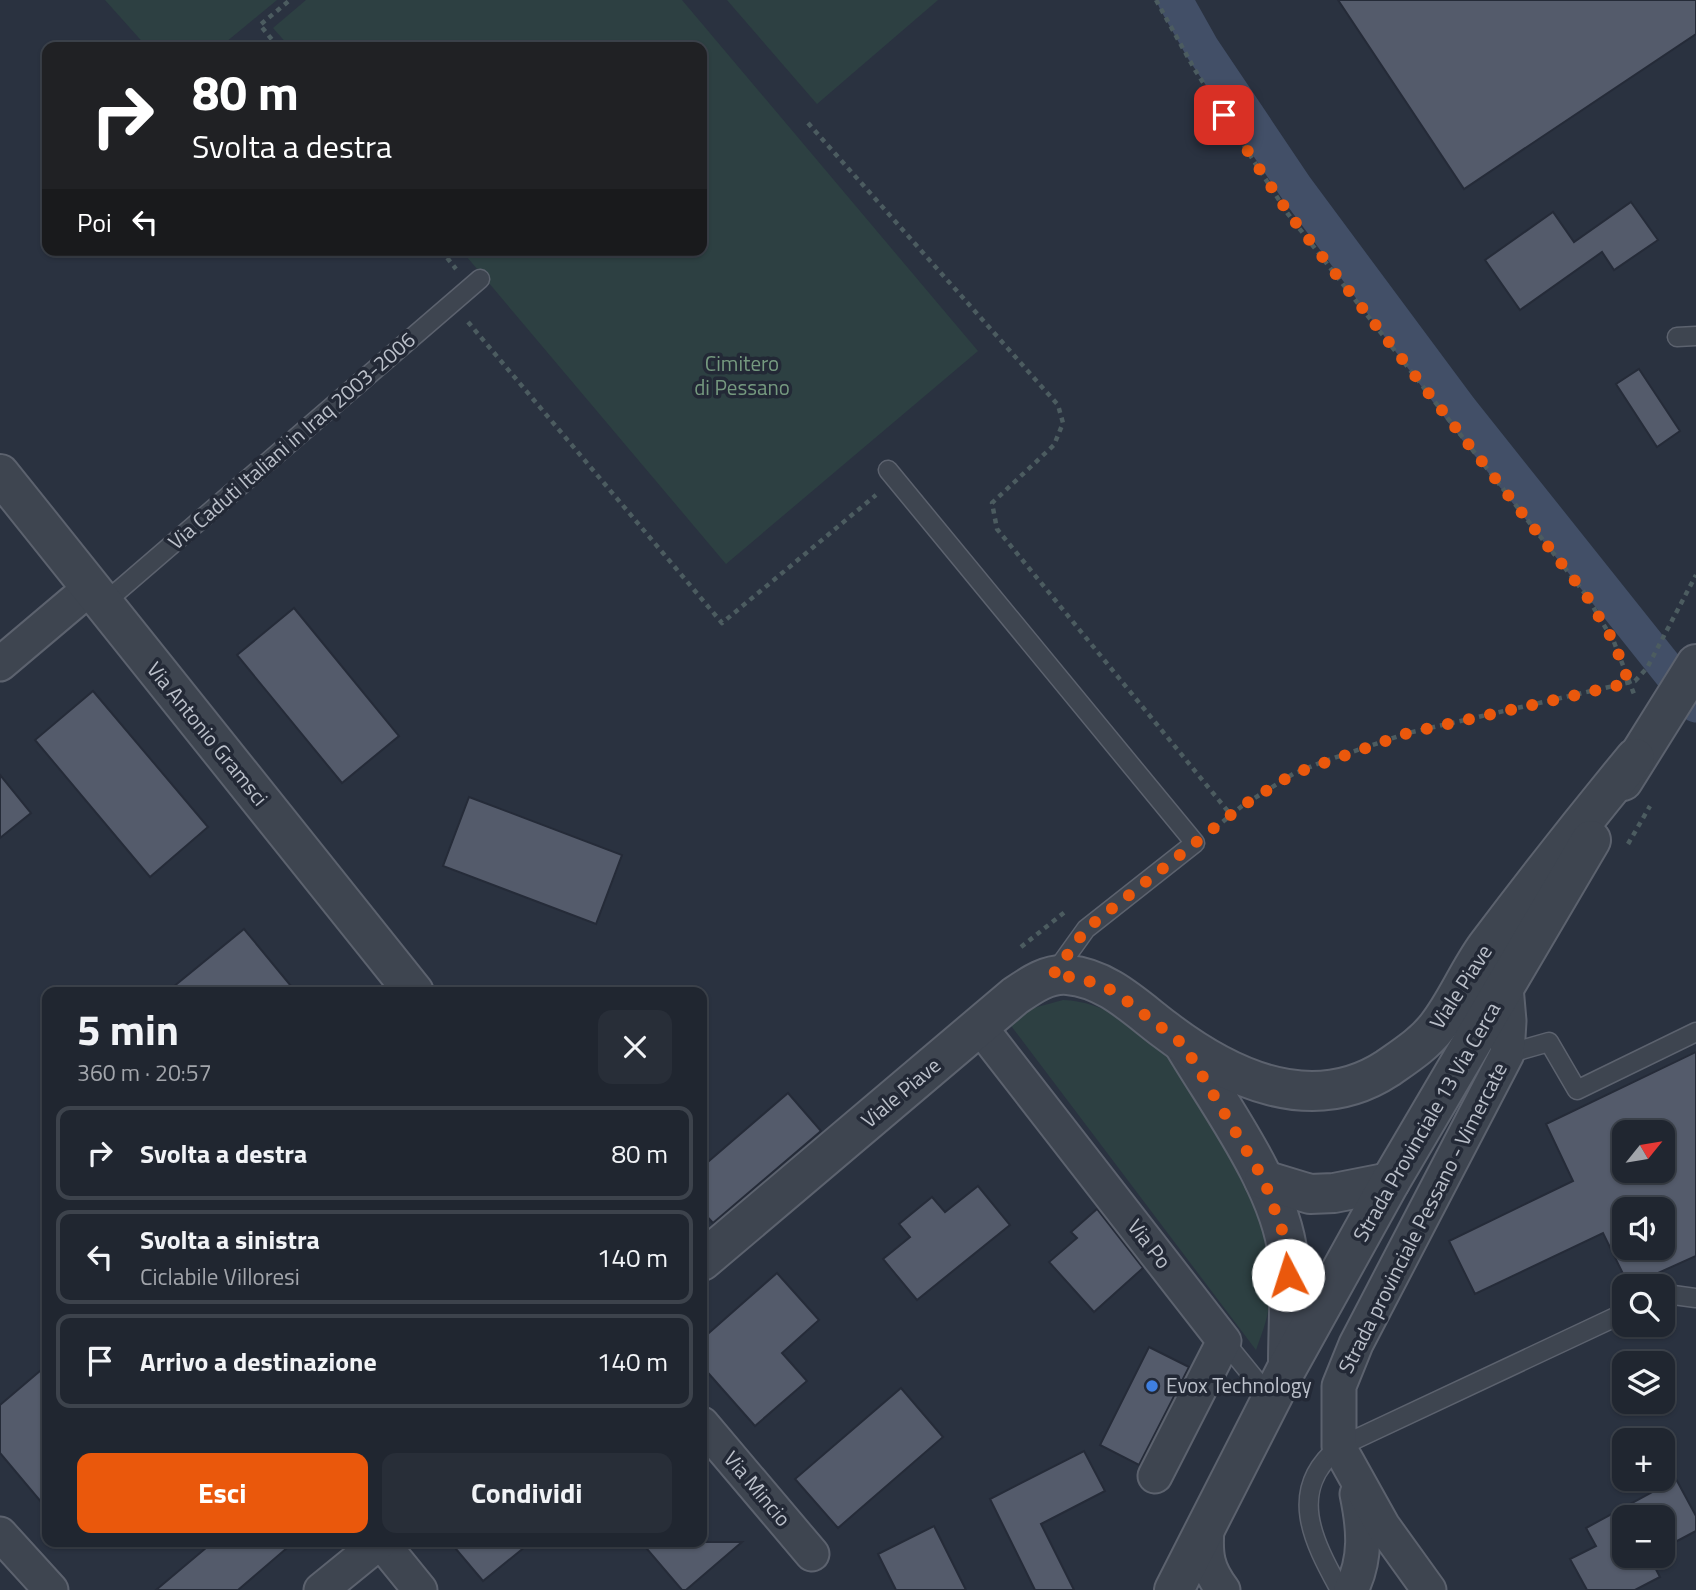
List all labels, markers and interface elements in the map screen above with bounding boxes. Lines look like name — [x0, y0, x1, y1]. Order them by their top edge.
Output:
text: 80 m — [192, 54, 299, 129]
icon: right — [77, 70, 168, 161]
pin — [1194, 85, 1254, 145]
icon: arrive — [1205, 96, 1243, 134]
text: Svolta a destra — [192, 122, 392, 170]
text: Poi — [77, 203, 112, 242]
icon: left — [126, 203, 164, 241]
street label: Via Caduti Italiani in Iraq 2003-2006 — [161, 324, 422, 557]
park label: Cimitero di Pessano — [694, 347, 790, 403]
street label: Via Antonio Gramsci — [139, 654, 276, 812]
street label: Viale Piave — [1421, 938, 1500, 1035]
street label: Strada Provinciale 13 Via Cerca — [1344, 995, 1508, 1247]
text: 5 min — [77, 997, 179, 1061]
button: close — [598, 1010, 672, 1084]
street label: Viale Piave — [854, 1049, 947, 1135]
text: 360 m · 20:57 — [77, 1055, 212, 1090]
street label: Strada provinciale Pessano - Vimercate — [1329, 1056, 1515, 1379]
north arrow — [1612, 1120, 1675, 1183]
map controls — [1612, 1120, 1675, 1568]
icon: right — [81, 1134, 119, 1172]
text: Svolta a destra — [140, 1134, 307, 1173]
text: 80 m — [611, 1134, 668, 1173]
button: sound — [1612, 1197, 1675, 1260]
street label: Via Po — [1120, 1212, 1179, 1275]
text: Svolta a sinistra — [140, 1220, 320, 1259]
icon: left — [81, 1238, 119, 1276]
text: 140 m — [597, 1238, 668, 1277]
position arrow — [1251, 1238, 1325, 1312]
text: Ciclabile Villoresi — [140, 1259, 300, 1294]
button: search — [1612, 1274, 1675, 1337]
icon: arrive — [81, 1342, 119, 1380]
text: Arrivo a destinazione — [140, 1342, 377, 1381]
text: 140 m — [597, 1342, 668, 1381]
button: layers — [1612, 1351, 1675, 1414]
place label: Evox Technology — [1166, 1369, 1312, 1401]
marker: Evox Technology — [1144, 1378, 1160, 1394]
button: + — [1612, 1428, 1675, 1491]
street label: Via Mincio — [716, 1443, 799, 1533]
button: Esci — [77, 1453, 368, 1533]
button: Condividi — [382, 1453, 672, 1533]
button: − — [1612, 1505, 1675, 1568]

